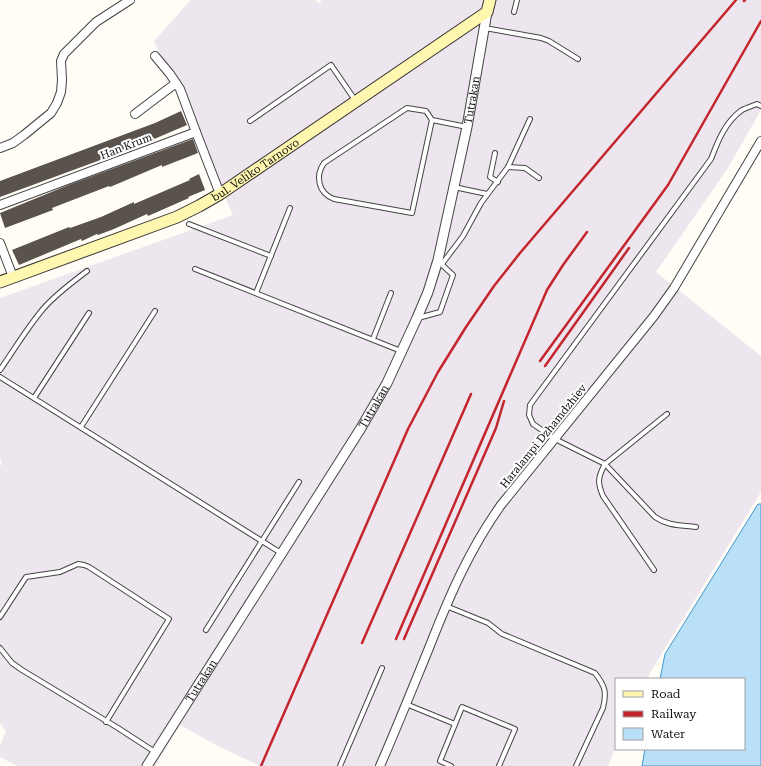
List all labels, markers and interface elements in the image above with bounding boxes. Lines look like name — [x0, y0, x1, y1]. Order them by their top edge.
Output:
street label: Tutrakan — [462, 75, 483, 125]
street label: Han Krum — [98, 131, 154, 162]
street label: bul. Veliko Tarnovo — [209, 136, 302, 204]
street label: Haralampi Dzhamdzhiev — [497, 381, 590, 491]
street label: Tutrakan — [356, 382, 392, 431]
street label: Tutrakan — [183, 657, 220, 705]
legend — [615, 678, 745, 750]
text: Road — [651, 687, 681, 701]
text: Railway — [651, 707, 697, 721]
text: Water — [651, 727, 685, 741]

